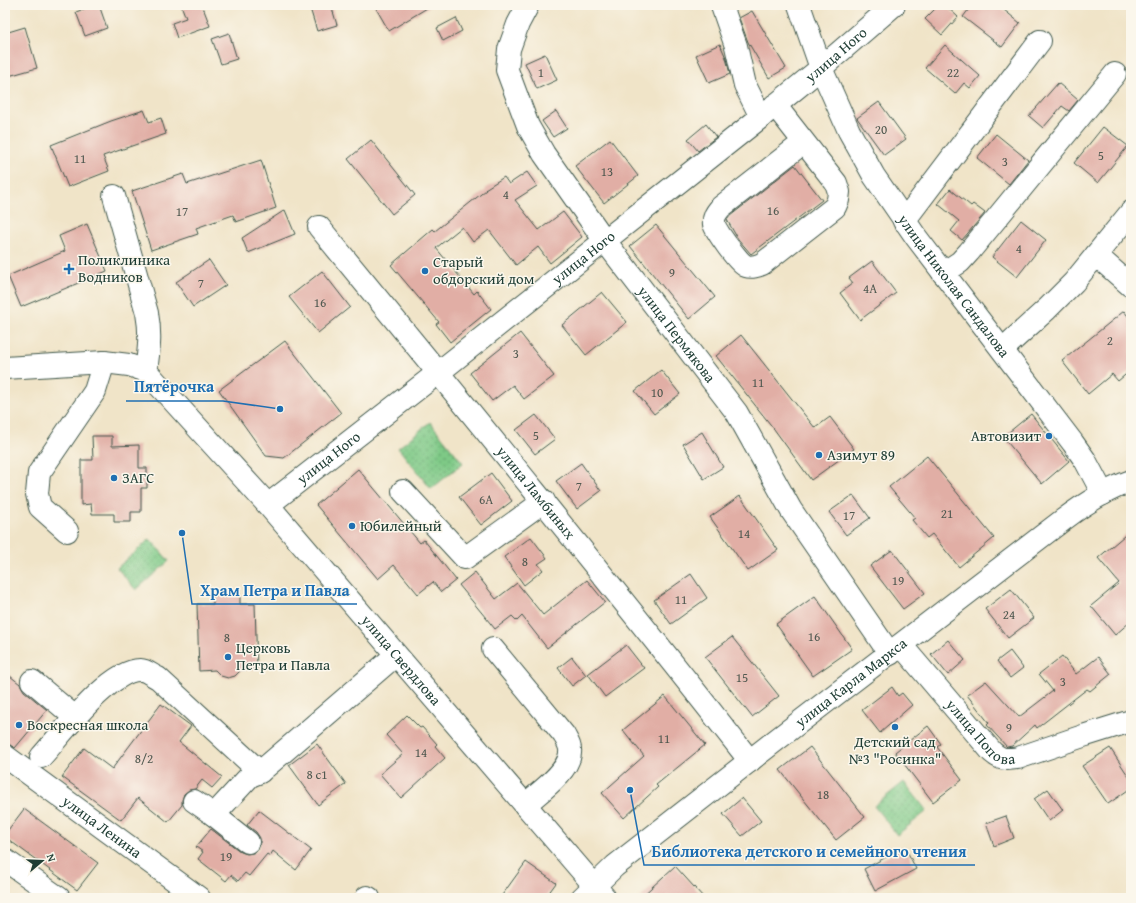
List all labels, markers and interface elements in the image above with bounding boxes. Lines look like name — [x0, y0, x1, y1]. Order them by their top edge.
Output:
street label: улица Ного — [800, 22, 872, 87]
house number: 1 — [538, 63, 544, 82]
house number: 22 — [947, 63, 959, 82]
house number: 20 — [875, 120, 887, 139]
house number: 5 — [1098, 146, 1104, 165]
house number: 11 — [74, 149, 86, 168]
house number: 3 — [1002, 152, 1008, 171]
house number: 13 — [601, 162, 613, 181]
house number: 4 — [503, 185, 509, 204]
house number: 16 — [767, 201, 779, 220]
house number: 17 — [176, 202, 188, 221]
street label: улица Николая Сандалова — [893, 209, 1016, 362]
street label: улица Ного — [546, 225, 620, 289]
house number: 4 — [1016, 239, 1022, 258]
place label: Поликлиника Водников — [78, 249, 171, 287]
place label: Старый обдорский дом — [433, 251, 535, 289]
marker: Поликлиника Водников — [63, 263, 75, 275]
house number: 9 — [669, 263, 675, 282]
marker: Старый обдорский дом — [420, 266, 430, 276]
house number: 7 — [198, 274, 204, 293]
house number: 4А — [863, 279, 877, 298]
street label: улица Пермякова — [632, 280, 721, 387]
house number: 16 — [314, 293, 326, 312]
house number: 2 — [1107, 331, 1113, 350]
house number: 3 — [513, 344, 519, 363]
callout: Пятёрочка — [126, 373, 223, 401]
house number: 11 — [752, 373, 764, 392]
text: Пятёрочка — [134, 374, 215, 398]
house number: 10 — [651, 383, 663, 402]
place label: Автовизит — [971, 425, 1042, 446]
street label: улица Ного — [291, 426, 365, 489]
house number: 5 — [533, 426, 539, 445]
marker: Автовизит — [1044, 431, 1054, 441]
street label: улица Ламбиных — [491, 440, 581, 544]
place label: Азимут 89 — [827, 444, 895, 465]
marker: Азимут 89 — [814, 450, 824, 460]
place label: ЗАГС — [122, 467, 154, 488]
marker: ЗАГС — [109, 473, 119, 483]
house number: 7 — [576, 477, 582, 496]
house number: 6А — [479, 490, 493, 509]
house number: 21 — [941, 504, 953, 523]
house number: 17 — [843, 506, 855, 525]
place label: Юбилейный — [360, 515, 442, 536]
marker: Юбилейный — [347, 521, 357, 531]
house number: 14 — [738, 524, 750, 543]
house number: 8 — [522, 552, 528, 571]
house number: 19 — [892, 571, 904, 590]
callout: Храм Петра и Павла — [192, 576, 357, 604]
text: Храм Петра и Павла — [200, 578, 351, 602]
house number: 11 — [675, 590, 687, 609]
house number: 24 — [1003, 605, 1015, 624]
street label: улица Свердлова — [356, 609, 447, 710]
house number: 16 — [808, 627, 820, 646]
house number: 8 — [224, 628, 230, 647]
street label: улица Карла Маркса — [790, 632, 912, 732]
place label: Церковь Петра и Павла — [236, 637, 331, 675]
marker: Церковь Петра и Павла — [223, 652, 233, 662]
house number: 15 — [736, 668, 748, 687]
house number: 3 — [1060, 672, 1066, 691]
street label: улица Попова — [941, 694, 1017, 769]
place label: Воскресная школа — [27, 714, 149, 735]
house number: 9 — [1006, 718, 1012, 737]
marker: Воскресная школа — [14, 720, 24, 730]
marker: Детский сад №3 "Росинка" — [890, 722, 900, 732]
house number: 11 — [658, 729, 670, 748]
place label: Детский сад №3 "Росинка" — [849, 731, 941, 769]
house number: 14 — [415, 743, 427, 762]
house number: 8/2 — [135, 749, 153, 768]
house number: 8 с1 — [306, 765, 328, 784]
house number: 18 — [817, 785, 829, 804]
street label: улица Ленина — [57, 790, 147, 863]
callout: Библиотека детского и семейного чтения — [644, 837, 975, 865]
text: Библиотека детского и семейного чтения — [652, 839, 967, 863]
north arrow — [22, 841, 62, 881]
house number: 19 — [220, 847, 232, 866]
text: N — [43, 852, 60, 864]

